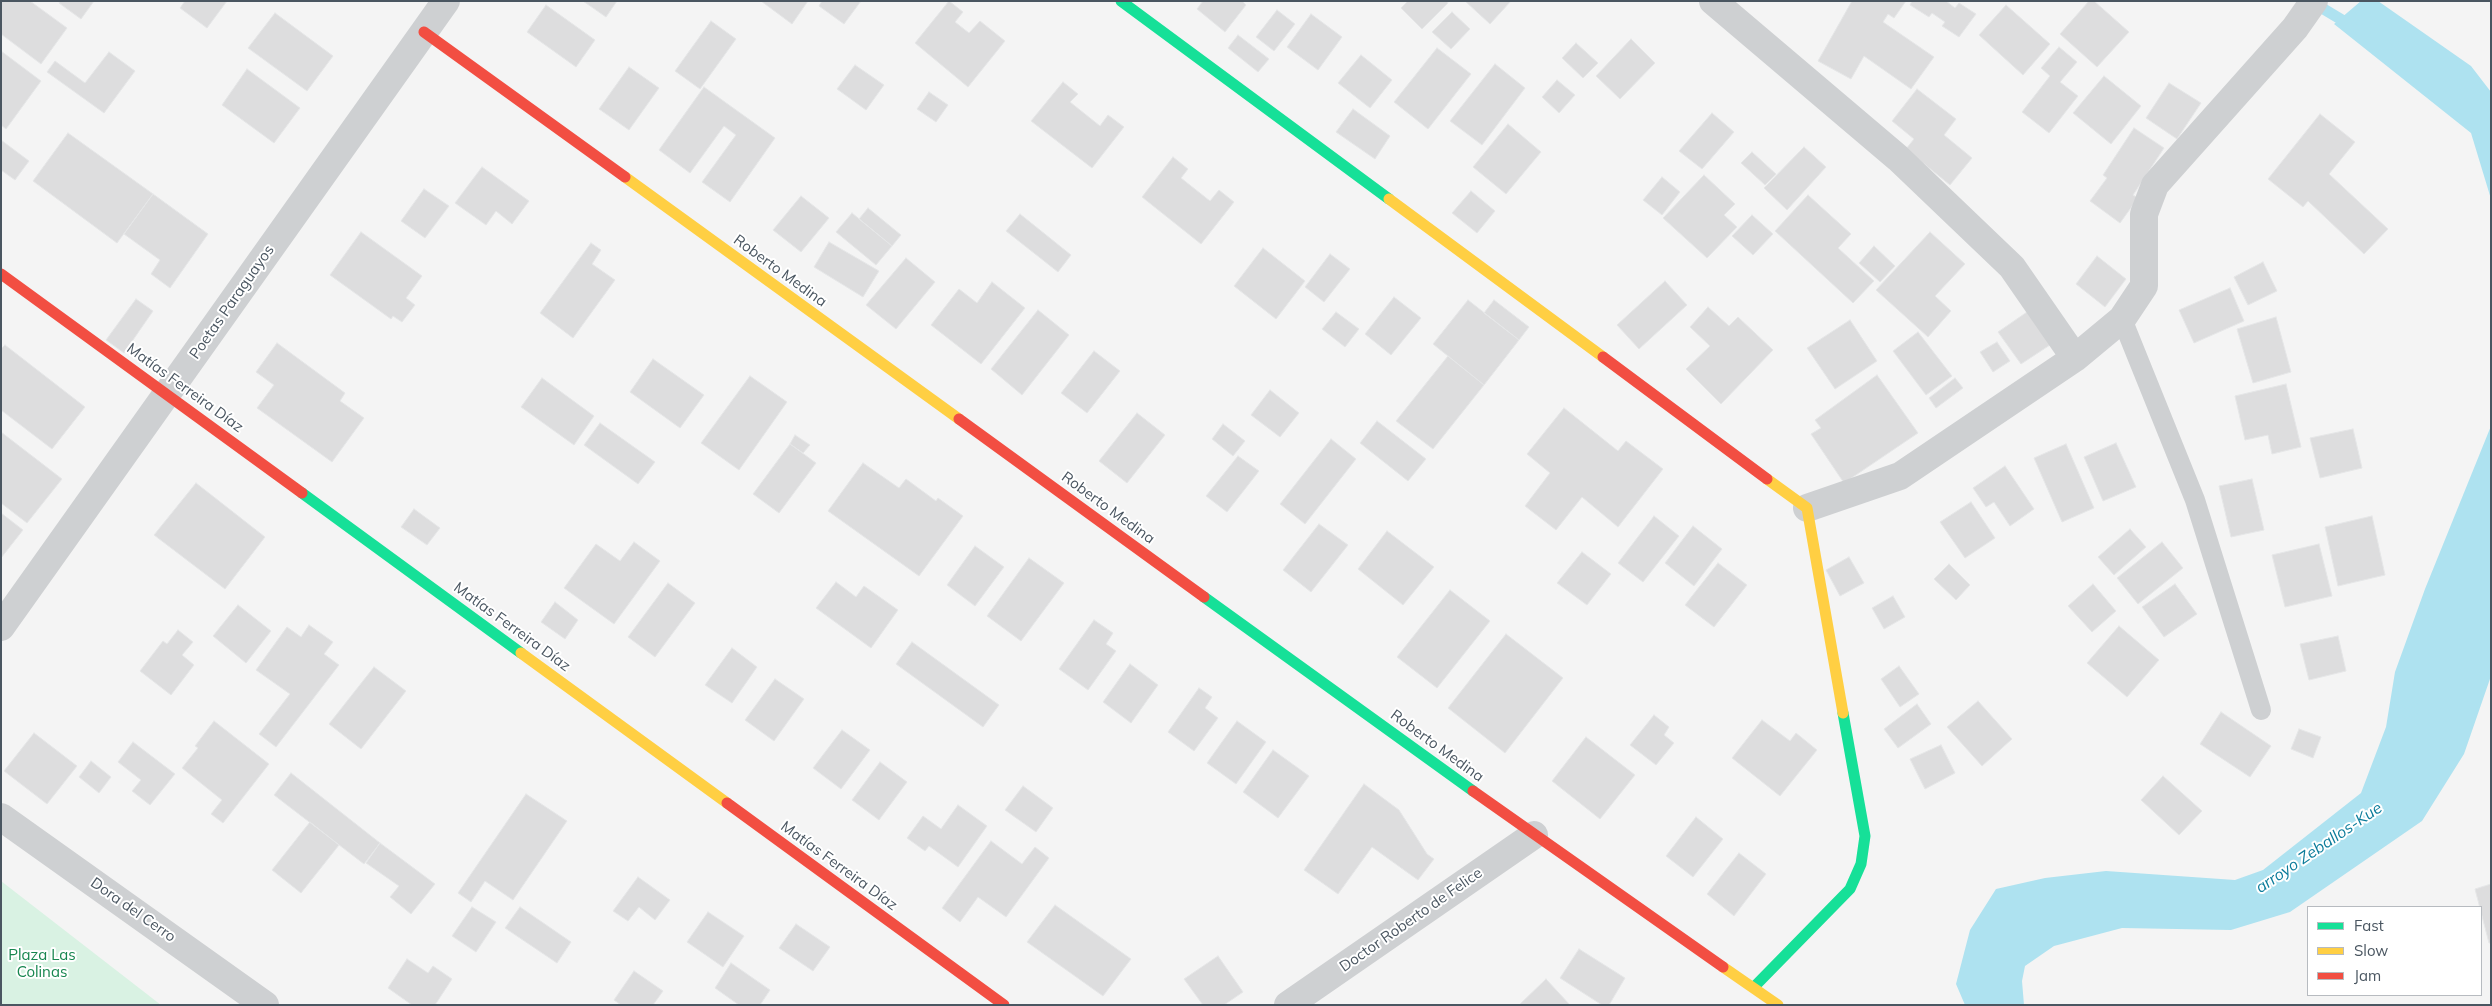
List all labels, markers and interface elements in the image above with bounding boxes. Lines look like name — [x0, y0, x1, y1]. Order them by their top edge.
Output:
street label: Roberto Medina — [730, 231, 830, 311]
street label: Poetas Paraguayos — [186, 242, 278, 362]
street label: Matías Ferreira Díaz — [123, 340, 247, 436]
street label: Roberto Medina — [1058, 468, 1158, 548]
street label: Matías Ferreira Díaz — [450, 579, 574, 675]
street label: Roberto Medina — [1387, 706, 1487, 786]
water label: arroyo Zeballos-Kue — [2252, 799, 2386, 897]
street label: Matías Ferreira Díaz — [777, 818, 901, 914]
street label: Doctor Roberto de Felice — [1336, 864, 1486, 976]
street label: Dora del Cerro — [87, 874, 179, 946]
legend — [2307, 906, 2482, 996]
text: Fast — [2354, 916, 2384, 935]
text: Slow — [2354, 941, 2388, 960]
park label: Plaza Las Colinas — [8, 946, 76, 981]
text: Jam — [2354, 966, 2381, 985]

